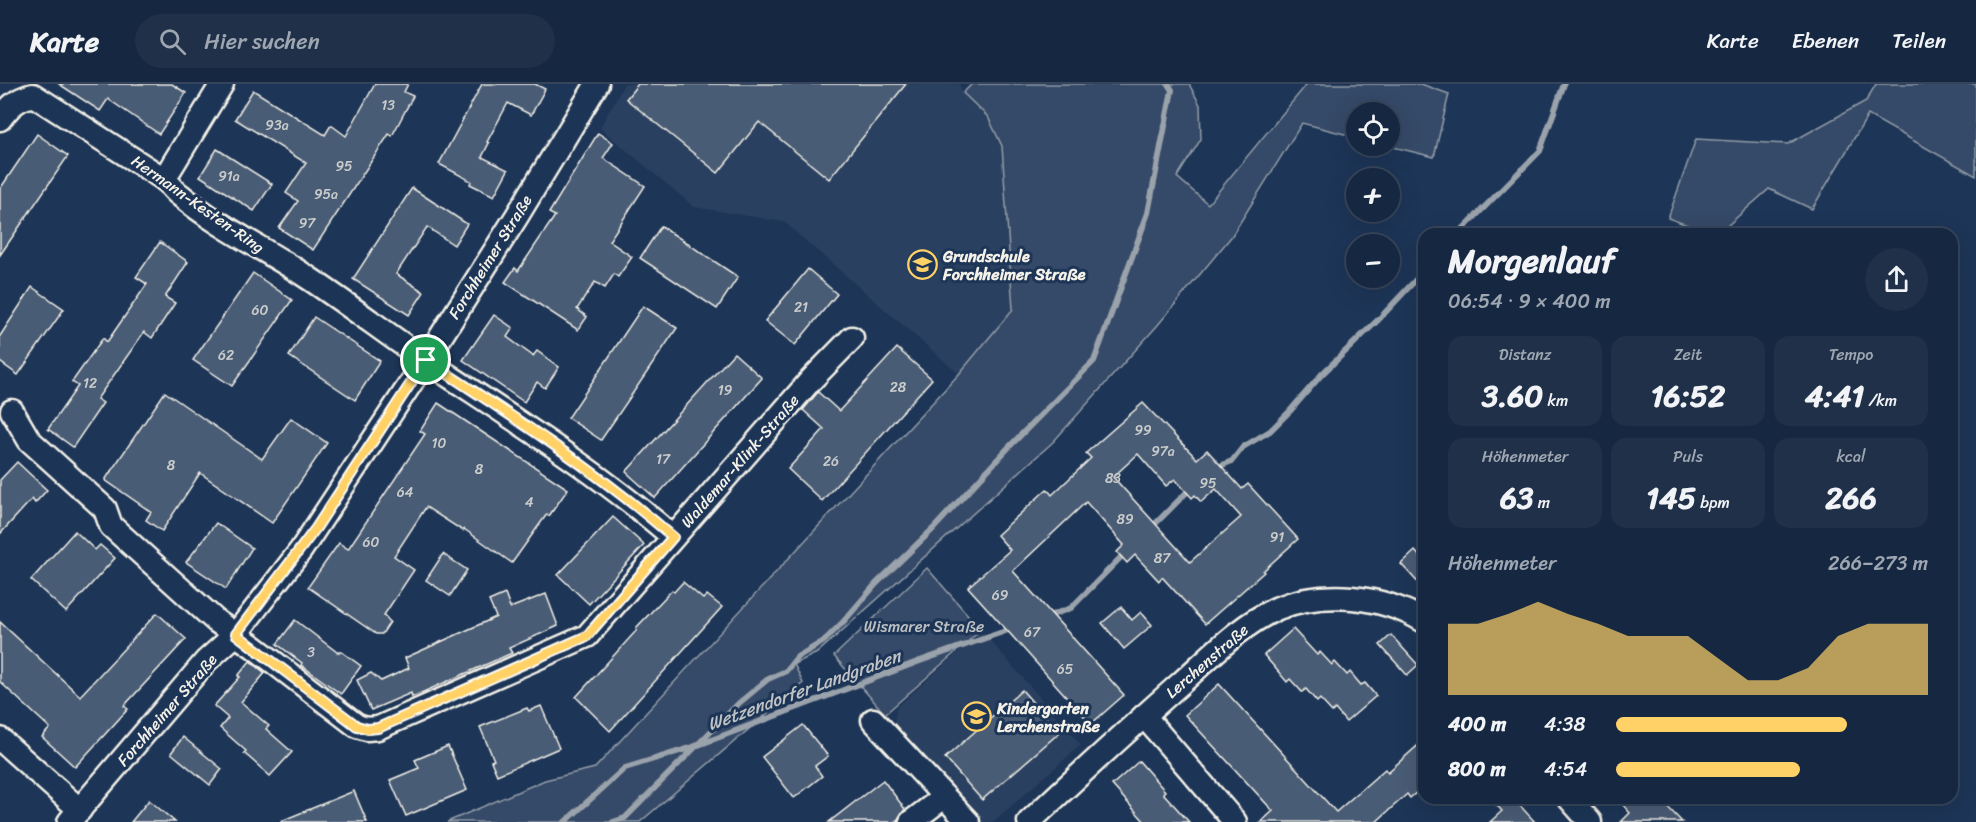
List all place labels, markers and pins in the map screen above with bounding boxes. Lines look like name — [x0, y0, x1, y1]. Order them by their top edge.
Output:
place label: Grundschule Forchheimer Straße — [942, 242, 1086, 289]
school or university icon: Grundschule Forchheimer Straße — [906, 249, 938, 281]
pin — [400, 334, 451, 385]
place label: Kindergarten Lerchenstraße — [996, 694, 1101, 741]
school or university icon: Kindergarten Lerchenstraße — [960, 701, 992, 733]

